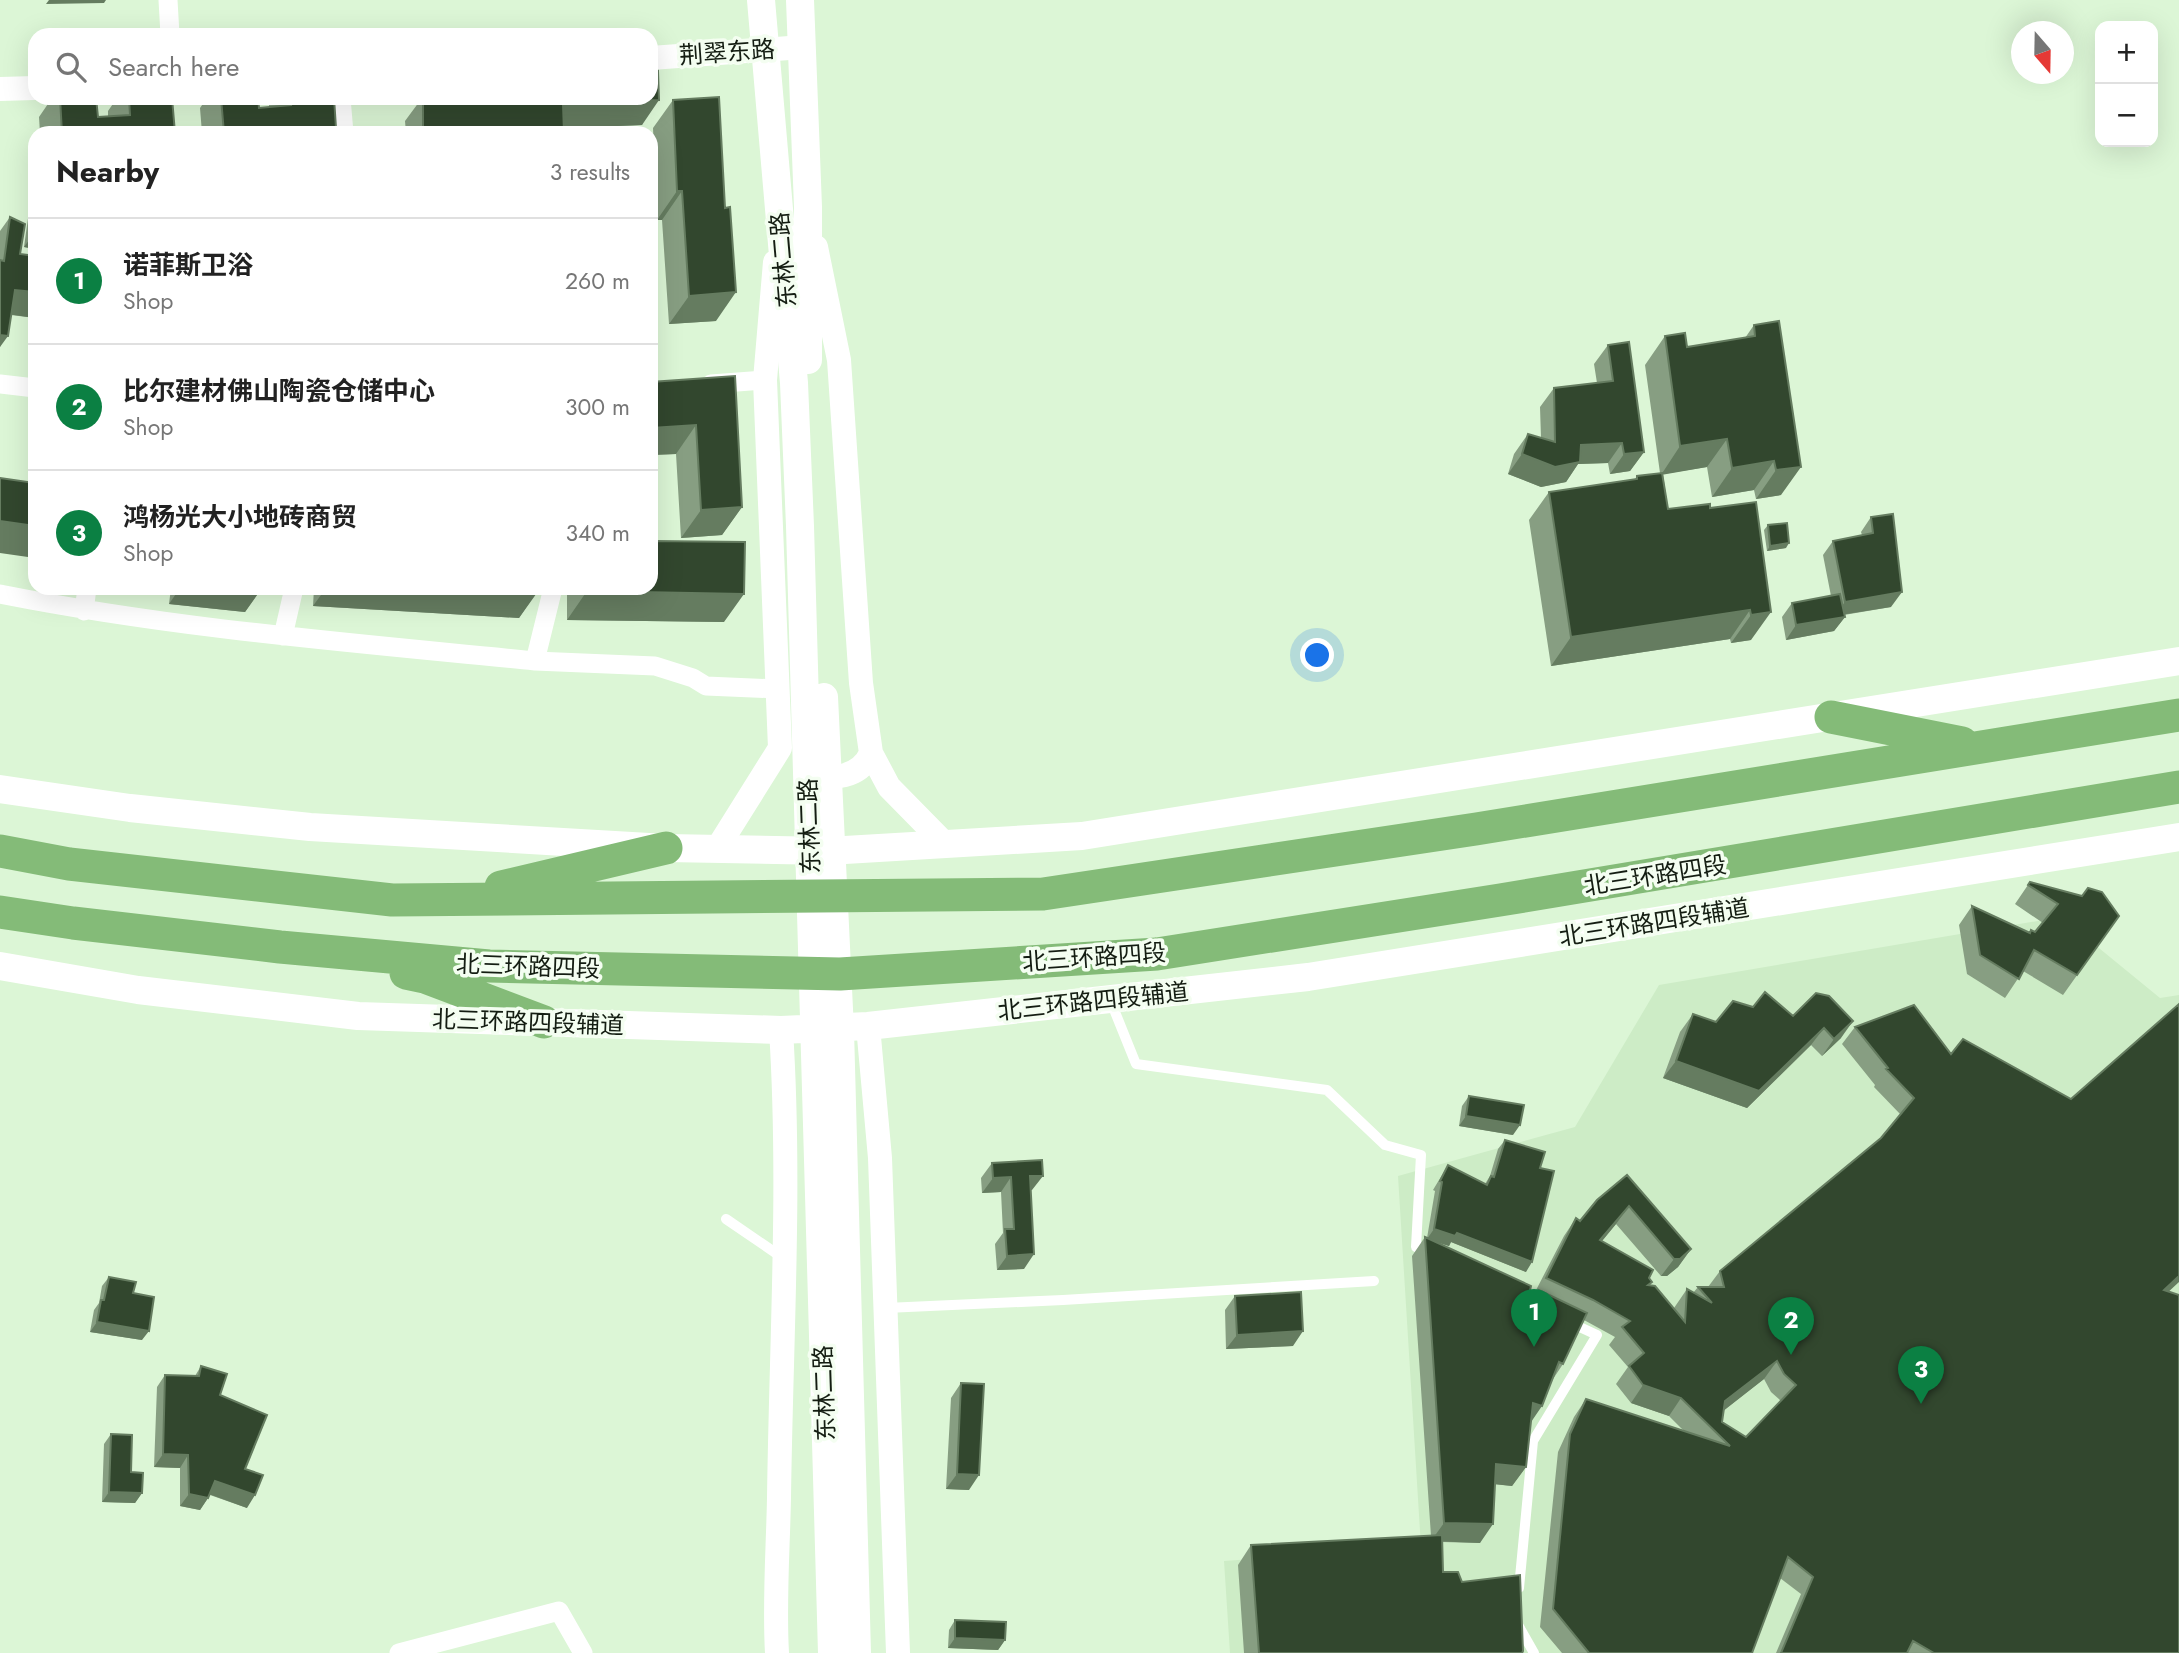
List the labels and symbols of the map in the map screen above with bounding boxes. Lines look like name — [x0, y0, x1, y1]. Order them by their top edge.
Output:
north arrow — [2011, 21, 2074, 84]
street label: 荆翠东路 — [678, 31, 776, 73]
street label: 东林二路 — [761, 211, 805, 309]
your location — [1300, 638, 1334, 672]
street label: 东林二路 — [790, 777, 828, 875]
street label: 北三环路四段 — [1581, 846, 1729, 904]
street label: 北三环路四段辅道 — [1556, 890, 1752, 954]
street label: 北三环路四段 — [1021, 935, 1167, 979]
street label: 北三环路四段 — [455, 946, 601, 986]
street label: 北三环路四段辅道 — [996, 974, 1190, 1028]
street label: 北三环路四段辅道 — [431, 1001, 625, 1043]
pin: 1 — [1511, 1289, 1557, 1347]
pin: 2 — [1768, 1297, 1814, 1355]
street label: 东林二路 — [805, 1344, 843, 1442]
pin: 3 — [1898, 1346, 1944, 1404]

